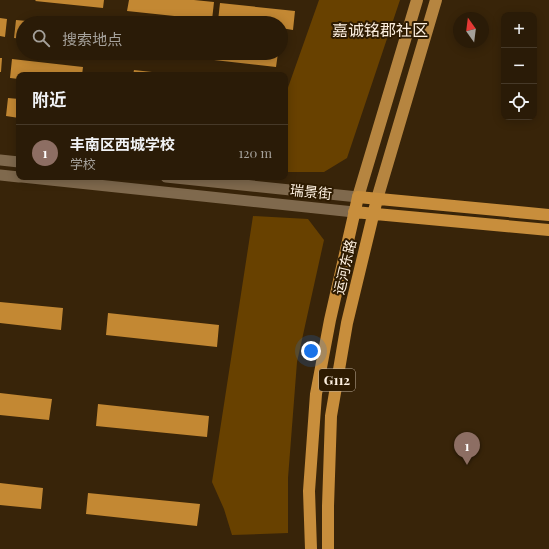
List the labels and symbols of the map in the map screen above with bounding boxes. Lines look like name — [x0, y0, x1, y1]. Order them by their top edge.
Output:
north arrow — [453, 12, 489, 48]
district label: 嘉诚铭郡社区 — [332, 19, 428, 40]
street label: 瑞景街 — [289, 180, 333, 203]
street label: 运河东路 — [329, 237, 360, 296]
your location — [301, 341, 321, 361]
road number: G112 — [319, 369, 355, 391]
pin: 1 — [454, 432, 480, 465]

